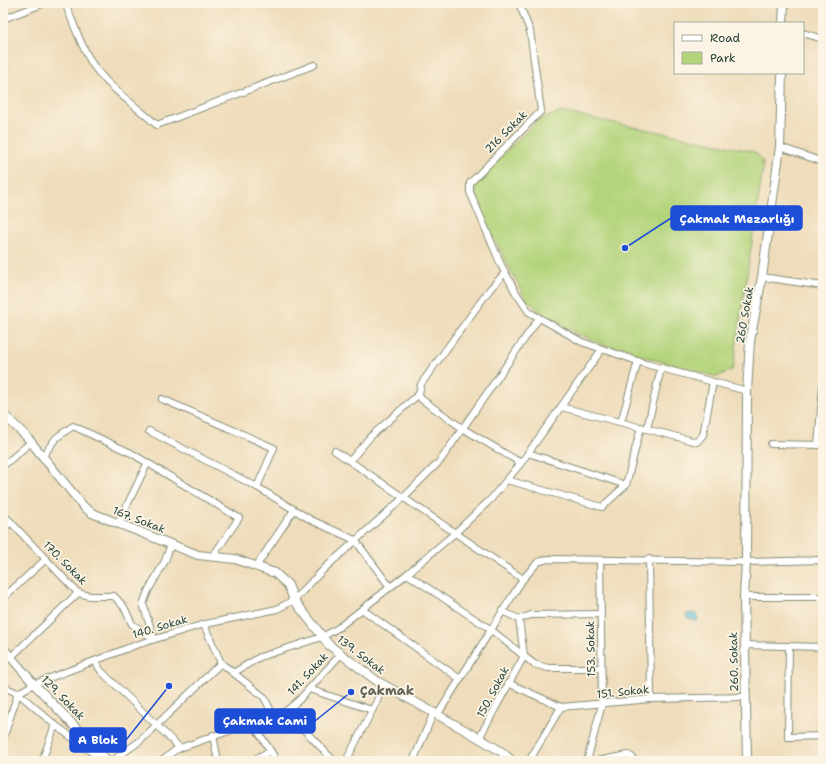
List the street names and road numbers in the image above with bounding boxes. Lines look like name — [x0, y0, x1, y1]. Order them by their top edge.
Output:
street label: 216 Sokak — [481, 107, 531, 157]
street label: 260 Sokak — [733, 285, 757, 345]
street label: 167. Sokak — [110, 503, 168, 537]
street label: 170. Sokak — [40, 538, 90, 588]
street label: 140. Sokak — [131, 612, 189, 642]
street label: 153. Sokak — [583, 621, 599, 677]
street label: 139. Sokak — [334, 632, 388, 678]
street label: 260. Sokak — [726, 632, 742, 692]
street label: 141. Sokak — [284, 649, 332, 699]
street label: 150. Sokak — [473, 664, 513, 720]
street label: 129. Sokak — [38, 672, 88, 724]
street label: 151. Sokak — [596, 682, 650, 702]

